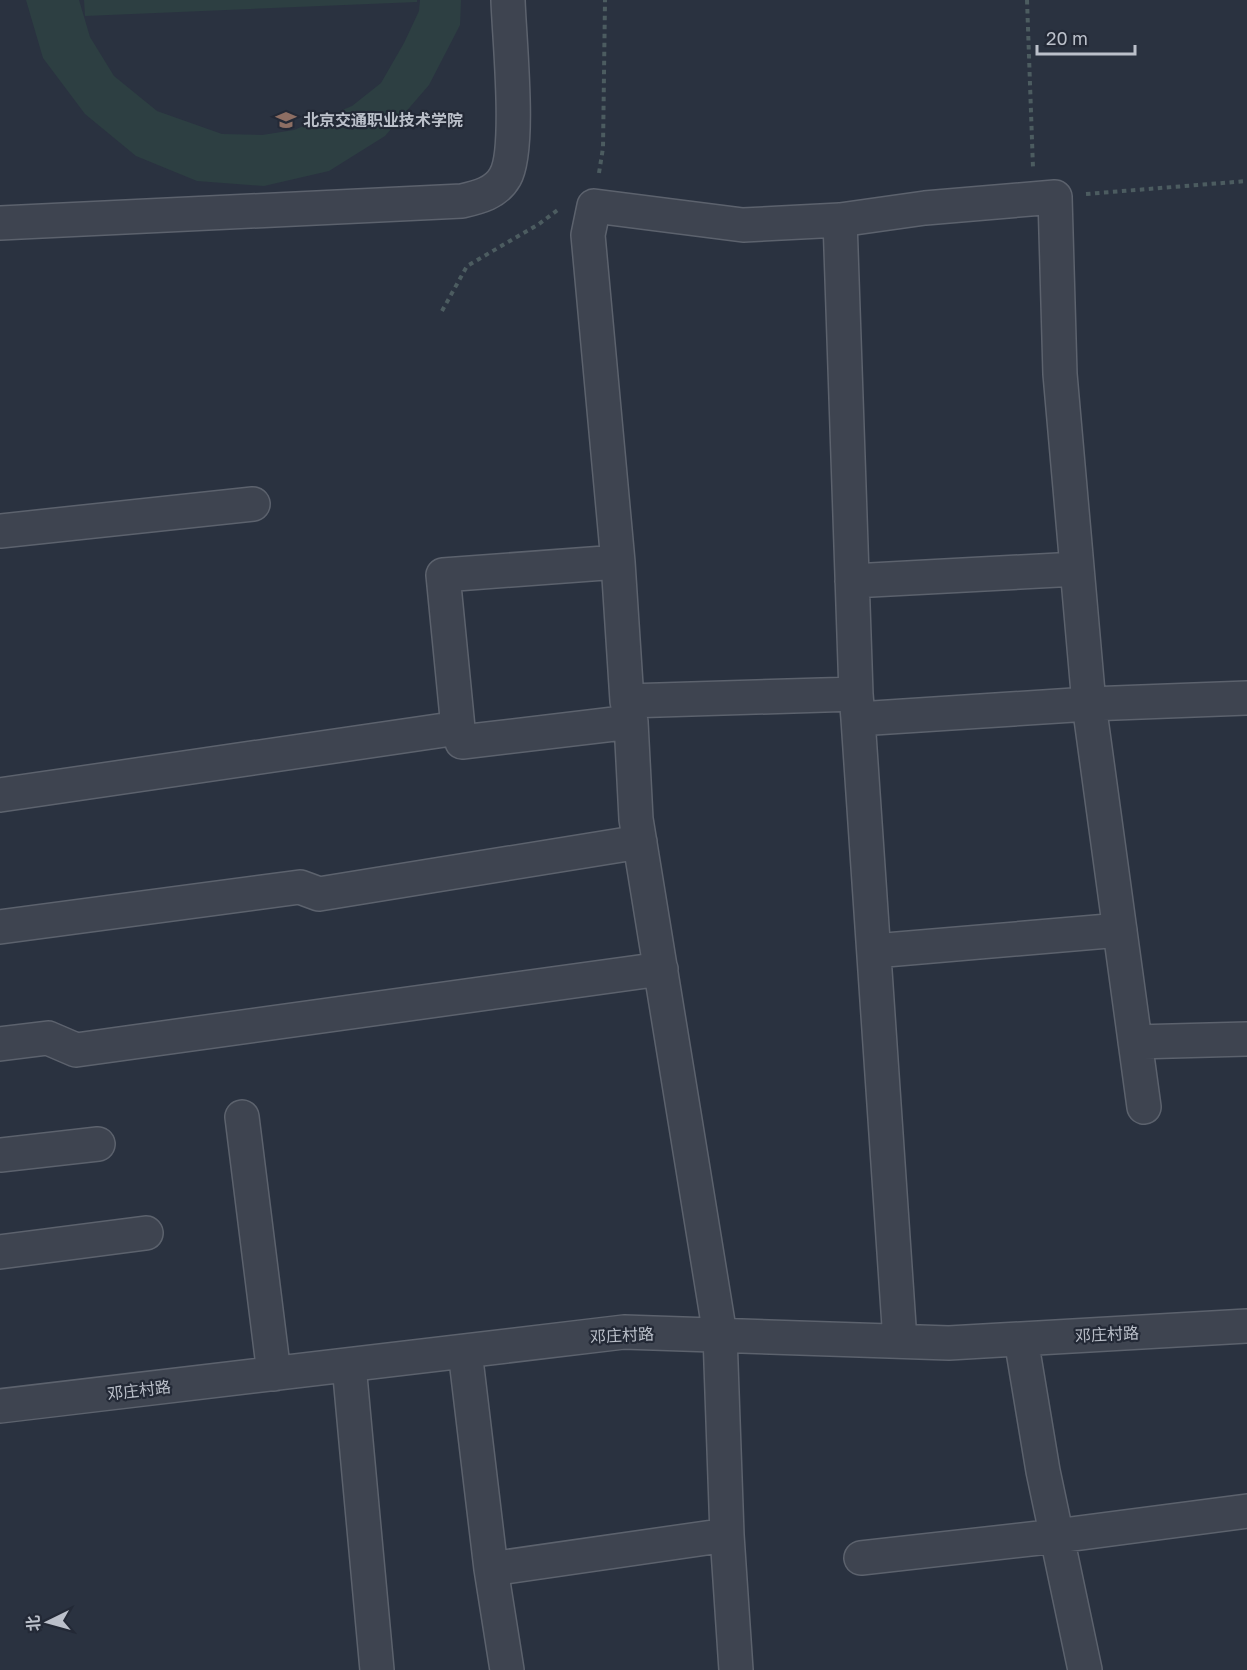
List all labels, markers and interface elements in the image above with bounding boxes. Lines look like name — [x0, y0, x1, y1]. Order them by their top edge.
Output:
scale bar — [1037, 18, 1134, 56]
text: 20 m — [1046, 27, 1088, 49]
school or university icon: 北京交通职业技术学院 — [274, 108, 298, 132]
place label: 北京交通职业技术学院 — [303, 110, 463, 130]
street label: 邓庄村路 — [1075, 1322, 1139, 1346]
street label: 邓庄村路 — [590, 1323, 654, 1347]
street label: 邓庄村路 — [106, 1376, 172, 1404]
north arrow — [18, 1592, 78, 1652]
text: 北 — [22, 1614, 44, 1632]

